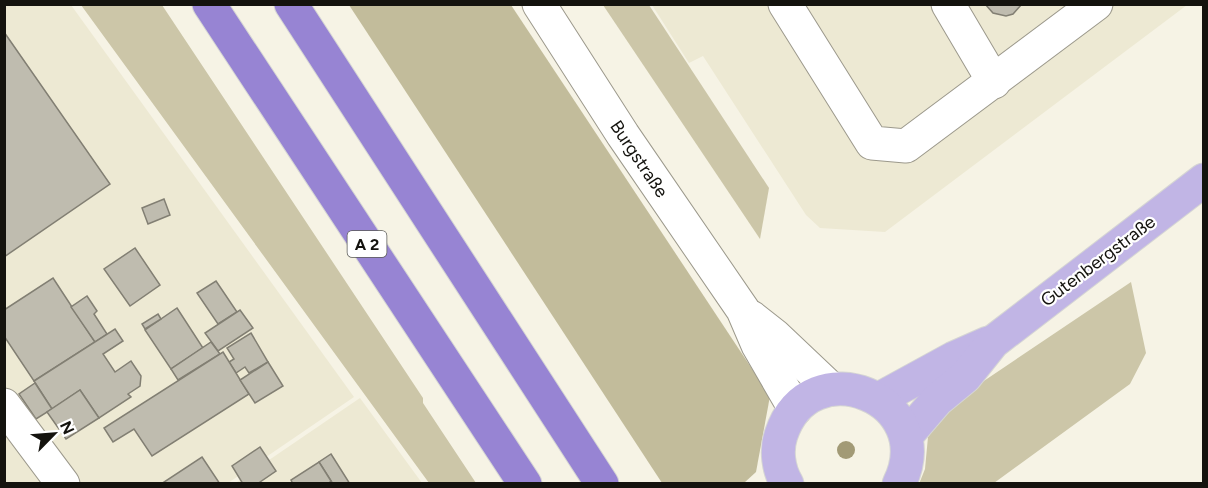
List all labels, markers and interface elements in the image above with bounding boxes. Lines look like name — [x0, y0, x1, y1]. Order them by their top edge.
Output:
street label: Burgstraße — [605, 116, 673, 202]
street label: Gutenbergstraße — [1036, 211, 1160, 311]
road number: A 2 — [348, 231, 386, 257]
north arrow — [24, 404, 84, 464]
text: N — [56, 418, 78, 437]

